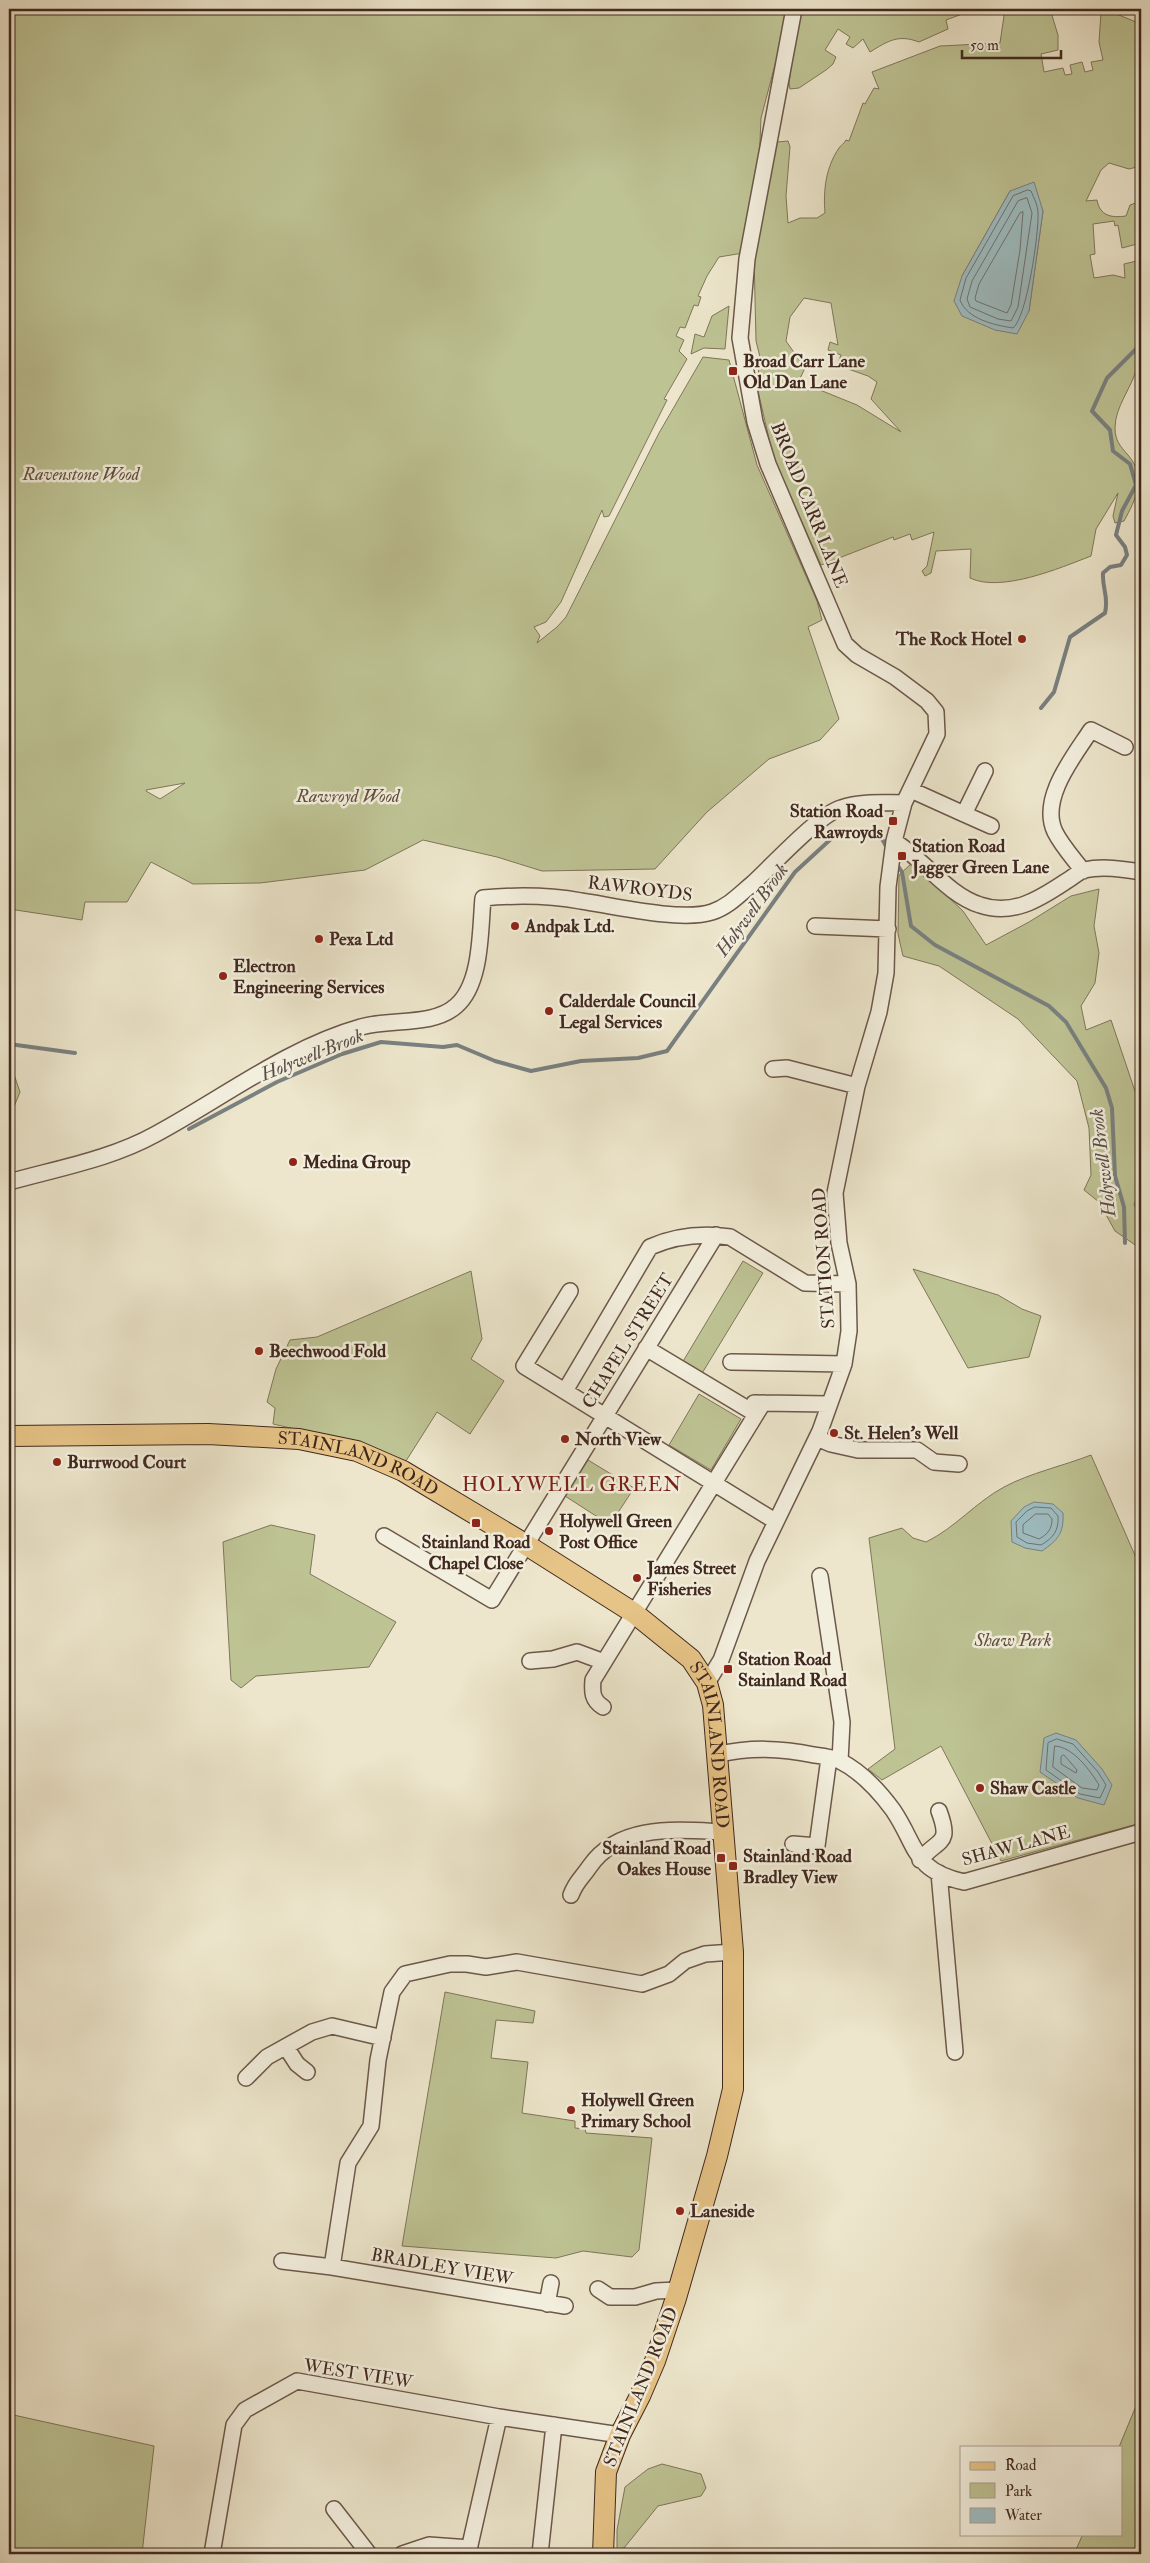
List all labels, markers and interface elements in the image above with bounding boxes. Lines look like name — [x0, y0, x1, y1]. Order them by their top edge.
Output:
scale bar — [962, 28, 1061, 60]
text: 50 m — [970, 36, 999, 55]
place label: Broad Carr Lane Old Dan Lane — [743, 350, 865, 394]
marker: Broad Carr Lane Old Dan Lane — [727, 365, 739, 377]
street label: BROAD CARR LANE — [765, 419, 853, 591]
park label: Ravenstone Wood — [22, 463, 141, 486]
place label: The Rock Hotel — [895, 628, 1012, 651]
marker: The Rock Hotel — [1016, 633, 1028, 645]
park label: Rawroyd Wood — [295, 785, 401, 808]
place label: Station Road Rawroyds — [790, 800, 883, 844]
marker: Station Road Rawroyds — [887, 815, 899, 827]
place label: Station Road Jagger Green Lane — [911, 835, 1050, 879]
marker: Station Road Jagger Green Lane — [896, 850, 908, 862]
water label: Holywell Brook — [710, 859, 794, 962]
street label: RAWROYDS — [586, 871, 694, 907]
place label: Andpak Ltd. — [524, 915, 615, 938]
marker: Andpak Ltd. — [509, 920, 521, 932]
place label: Pexa Ltd — [329, 928, 394, 951]
marker: Pexa Ltd — [313, 933, 325, 945]
place label: Electron Engineering Services — [233, 955, 384, 999]
marker: Electron Engineering Services — [217, 970, 229, 982]
place label: Calderdale Council Legal Services — [559, 990, 697, 1034]
marker: Calderdale Council Legal Services — [543, 1005, 555, 1017]
water label: Holywell Brook — [256, 1023, 367, 1087]
water label: Holywell Brook — [1084, 1107, 1122, 1220]
place label: Medina Group — [302, 1151, 411, 1174]
marker: Medina Group — [287, 1156, 299, 1168]
street label: STATION ROAD — [808, 1187, 840, 1329]
street label: CHAPEL STREET — [577, 1269, 679, 1413]
place label: Beechwood Fold — [269, 1340, 386, 1363]
marker: Beechwood Fold — [253, 1345, 265, 1357]
place label: St. Helen's Well — [844, 1422, 959, 1445]
street label: STAINLAND ROAD — [277, 1426, 443, 1501]
marker: St. Helen's Well — [828, 1427, 840, 1439]
place label: North View — [574, 1428, 662, 1451]
marker: North View — [559, 1433, 571, 1445]
place label: Burrwood Court — [67, 1451, 186, 1474]
marker: Burrwood Court — [51, 1456, 63, 1468]
district label: HOLYWELL GREEN — [462, 1472, 682, 1497]
place label: Holywell Green Post Office — [559, 1510, 673, 1554]
marker: Stainland Road Chapel Close — [470, 1517, 482, 1529]
marker: Holywell Green Post Office — [543, 1525, 555, 1537]
place label: Stainland Road Chapel Close — [422, 1531, 531, 1575]
place label: James Street Fisheries — [646, 1557, 736, 1601]
marker: James Street Fisheries — [631, 1572, 643, 1584]
park label: Shaw Park — [973, 1629, 1052, 1652]
place label: Station Road Stainland Road — [738, 1648, 847, 1692]
street label: STAINLAND ROAD — [684, 1657, 734, 1829]
marker: Station Road Stainland Road — [722, 1663, 734, 1675]
place label: Shaw Castle — [990, 1777, 1077, 1800]
marker: Shaw Castle — [974, 1782, 986, 1794]
street label: SHAW LANE — [959, 1821, 1073, 1871]
place label: Stainland Road Oakes House — [602, 1837, 711, 1881]
place label: Stainland Road Bradley View — [743, 1845, 852, 1889]
marker: Stainland Road Oakes House — [715, 1852, 727, 1864]
marker: Stainland Road Bradley View — [727, 1860, 739, 1872]
place label: Holywell Green Primary School — [581, 2089, 695, 2133]
marker: Holywell Green Primary School — [565, 2104, 577, 2116]
place label: Laneside — [690, 2200, 755, 2223]
marker: Laneside — [674, 2205, 686, 2217]
street label: BRADLEY VIEW — [369, 2243, 515, 2291]
street label: STAINLAND ROAD — [598, 2304, 684, 2470]
street label: WEST VIEW — [301, 2354, 415, 2394]
legend — [960, 2446, 1122, 2536]
text: Road — [1005, 2456, 1037, 2475]
text: Park — [1005, 2482, 1032, 2501]
text: Water — [1004, 2506, 1042, 2525]

